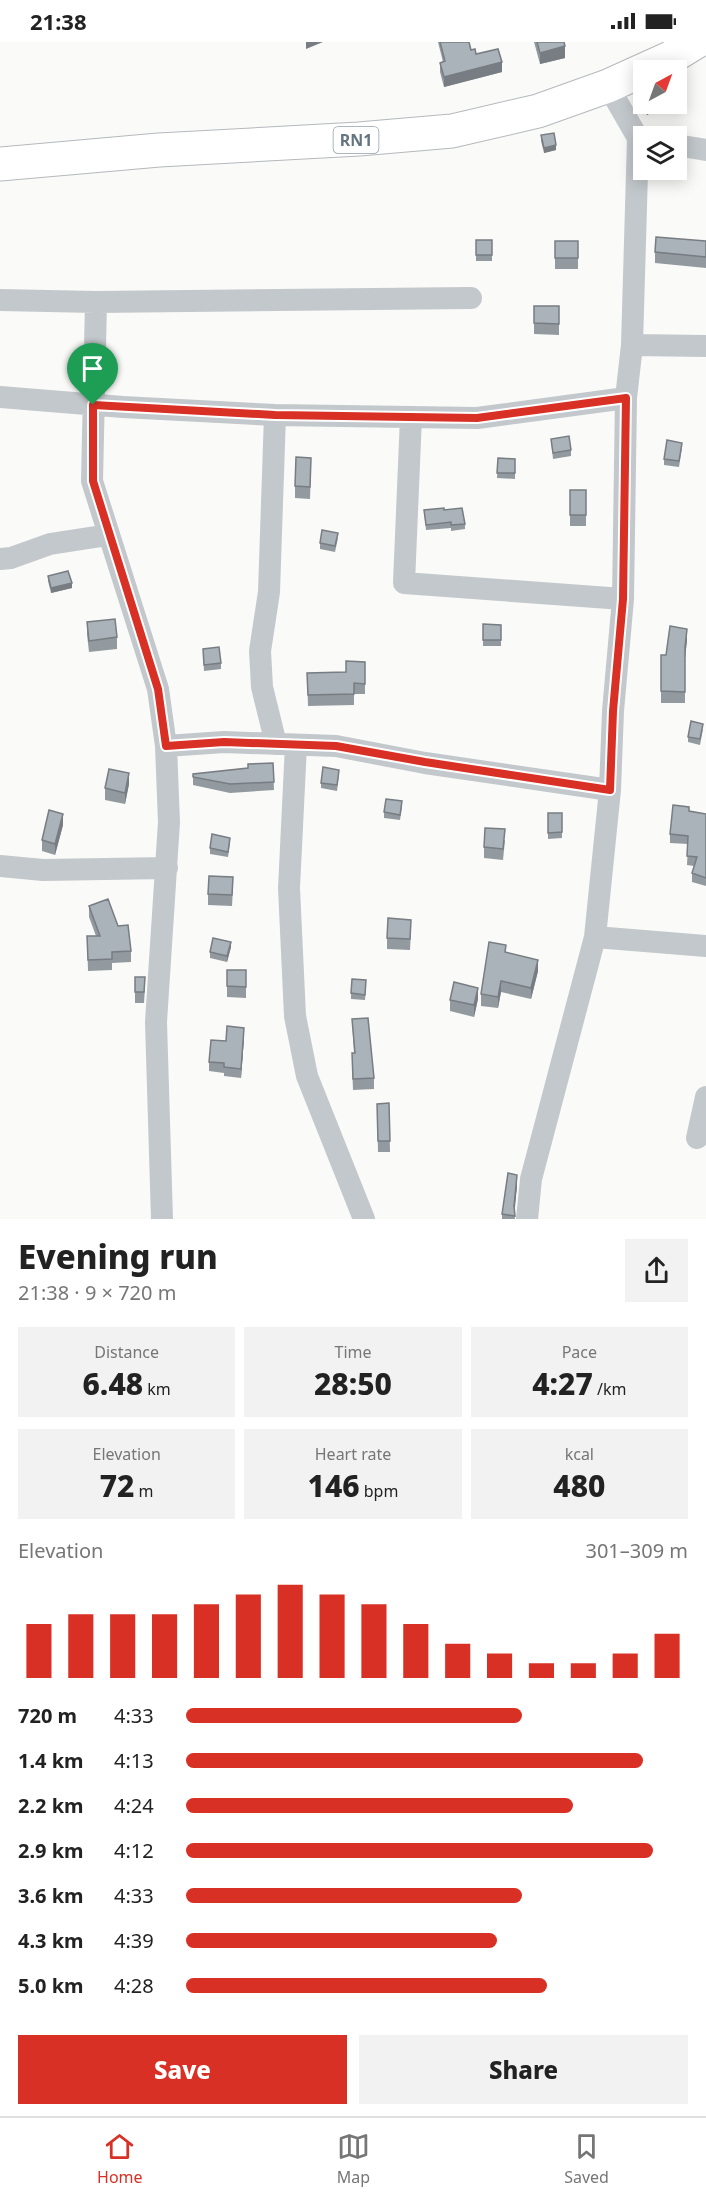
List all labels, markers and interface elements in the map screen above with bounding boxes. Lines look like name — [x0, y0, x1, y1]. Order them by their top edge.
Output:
text: 21:38 — [30, 6, 87, 36]
north arrow — [633, 60, 687, 114]
map controls — [633, 60, 687, 180]
button: layers — [633, 126, 687, 180]
road number: RN1 — [334, 127, 378, 153]
pin — [67, 343, 118, 405]
icon: arrive — [76, 352, 109, 385]
text: Evening run — [18, 1234, 218, 1279]
button: share — [625, 1239, 688, 1302]
text: 21:38 · 9 × 720 m — [18, 1279, 176, 1306]
text: Distance — [94, 1341, 159, 1363]
text: Time — [334, 1341, 372, 1363]
text: Pace — [562, 1341, 597, 1363]
text: 6.48 — [83, 1363, 143, 1404]
text: 28:50 — [314, 1363, 392, 1404]
text: 4:27 — [532, 1363, 593, 1404]
text: km — [143, 1378, 171, 1400]
text: /km — [593, 1378, 626, 1400]
text: Elevation — [93, 1443, 161, 1465]
text: Heart rate — [315, 1443, 391, 1465]
text: kcal — [565, 1443, 594, 1465]
text: 72 — [100, 1465, 134, 1506]
text: 146 — [308, 1465, 360, 1506]
text: 480 — [553, 1465, 605, 1506]
text: m — [134, 1480, 154, 1502]
text: bpm — [360, 1480, 398, 1502]
text: Elevation — [18, 1537, 103, 1564]
text: 301–309 m — [585, 1537, 688, 1564]
text: 720 m — [18, 1702, 77, 1729]
text: 4:33 — [114, 1702, 154, 1729]
text: 1.4 km — [18, 1747, 84, 1774]
text: 4:13 — [114, 1747, 154, 1774]
text: 2.2 km — [18, 1792, 84, 1819]
text: 4:24 — [114, 1792, 154, 1819]
text: 2.9 km — [18, 1837, 84, 1864]
text: 4:12 — [114, 1837, 154, 1864]
text: 3.6 km — [18, 1882, 84, 1909]
text: 4:33 — [114, 1882, 154, 1909]
text: 4.3 km — [18, 1927, 84, 1954]
text: 4:39 — [114, 1927, 154, 1954]
text: 5.0 km — [18, 1972, 84, 1999]
text: 4:28 — [114, 1972, 154, 1999]
button: Save — [18, 2035, 347, 2104]
button: Share — [359, 2035, 688, 2104]
tab: Home — [97, 2130, 143, 2188]
tab: Map — [337, 2130, 370, 2188]
tab: Saved — [564, 2130, 609, 2188]

